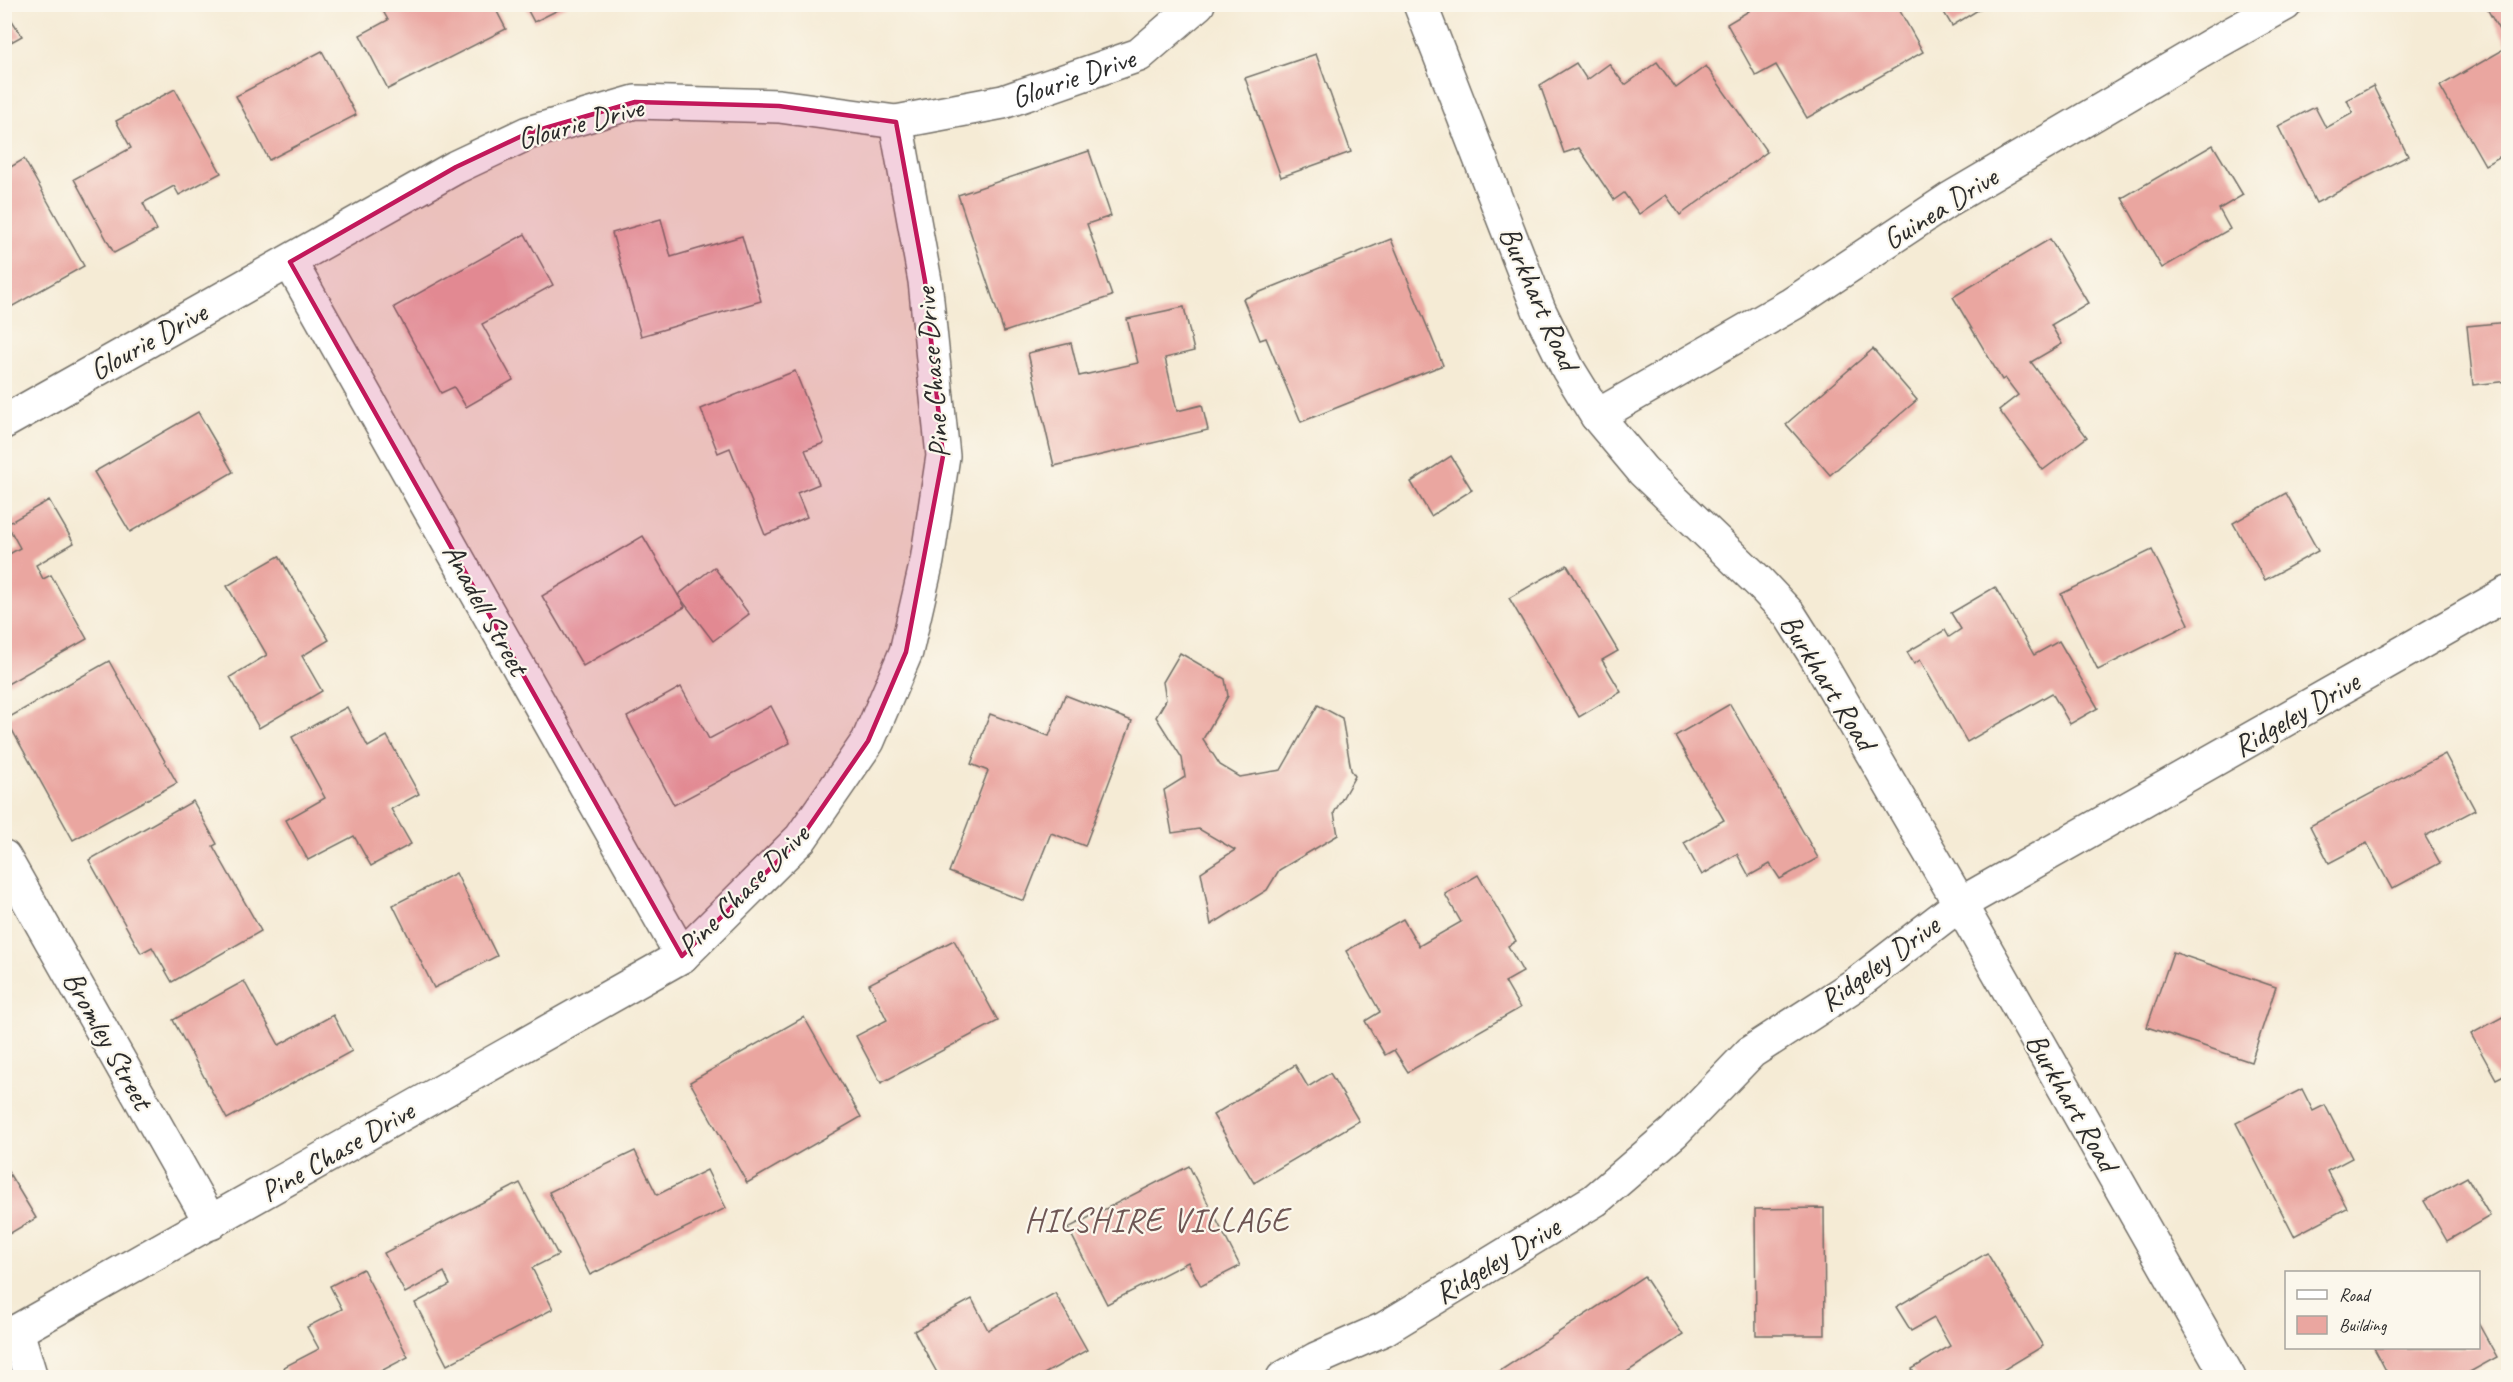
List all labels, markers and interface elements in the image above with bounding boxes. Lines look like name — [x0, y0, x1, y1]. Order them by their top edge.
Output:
street label: Glourie Drive — [1006, 38, 1142, 117]
street label: Glourie Drive — [513, 87, 649, 158]
street label: Guinea Drive — [1875, 157, 2006, 258]
street label: Burkhart Road — [1490, 220, 1589, 380]
street label: Pine Chase Drive — [905, 284, 958, 460]
street label: Glourie Drive — [83, 292, 215, 389]
street label: Anadell Street — [434, 536, 539, 684]
street label: Burkhart Road — [1771, 607, 1887, 761]
street label: Ridgeley Drive — [2226, 662, 2368, 765]
street label: Pine Chase Drive — [669, 814, 819, 964]
street label: Ridgeley Drive — [1811, 905, 1948, 1019]
street label: Bromley Street — [54, 964, 163, 1119]
street label: Burkhart Road — [2017, 1026, 2129, 1182]
street label: Pine Chase Drive — [253, 1091, 423, 1210]
district label: HILSHIRE VILLAGE — [1024, 1199, 1293, 1241]
street label: Ridgeley Drive — [1427, 1207, 1569, 1312]
legend — [2285, 1271, 2480, 1349]
text: Road — [2339, 1284, 2372, 1306]
text: Building — [2339, 1314, 2388, 1336]

